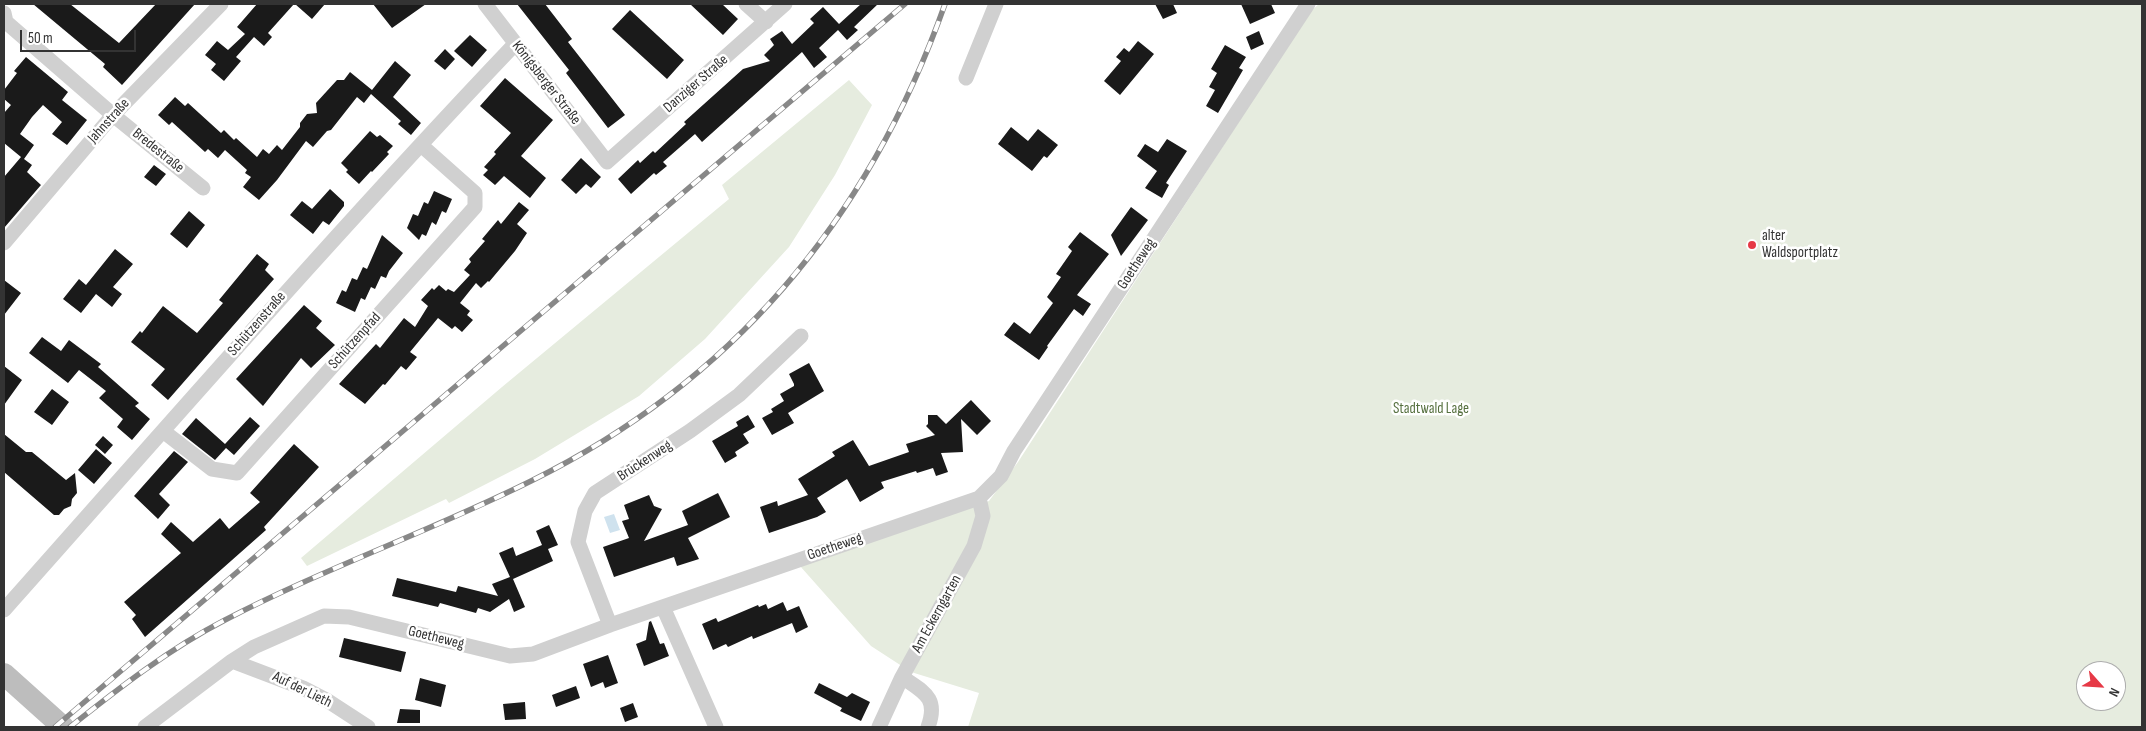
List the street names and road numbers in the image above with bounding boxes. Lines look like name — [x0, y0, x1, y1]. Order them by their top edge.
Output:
street label: Königsberger Straße — [508, 38, 584, 128]
street label: Danziger Straße — [660, 51, 732, 117]
street label: Jahnstraße — [84, 95, 134, 147]
street label: Bredestraße — [129, 125, 187, 177]
street label: Goetheweg — [1114, 235, 1160, 293]
street label: Schützenstraße — [224, 288, 290, 360]
street label: Schützenpfad — [325, 309, 385, 373]
street label: Brückenweg — [614, 437, 676, 485]
street label: Goetheweg — [805, 529, 865, 565]
street label: Am Eckerngarten — [908, 572, 966, 656]
street label: Goetheweg — [406, 622, 466, 654]
street label: Auf der Lieth — [269, 668, 335, 712]

